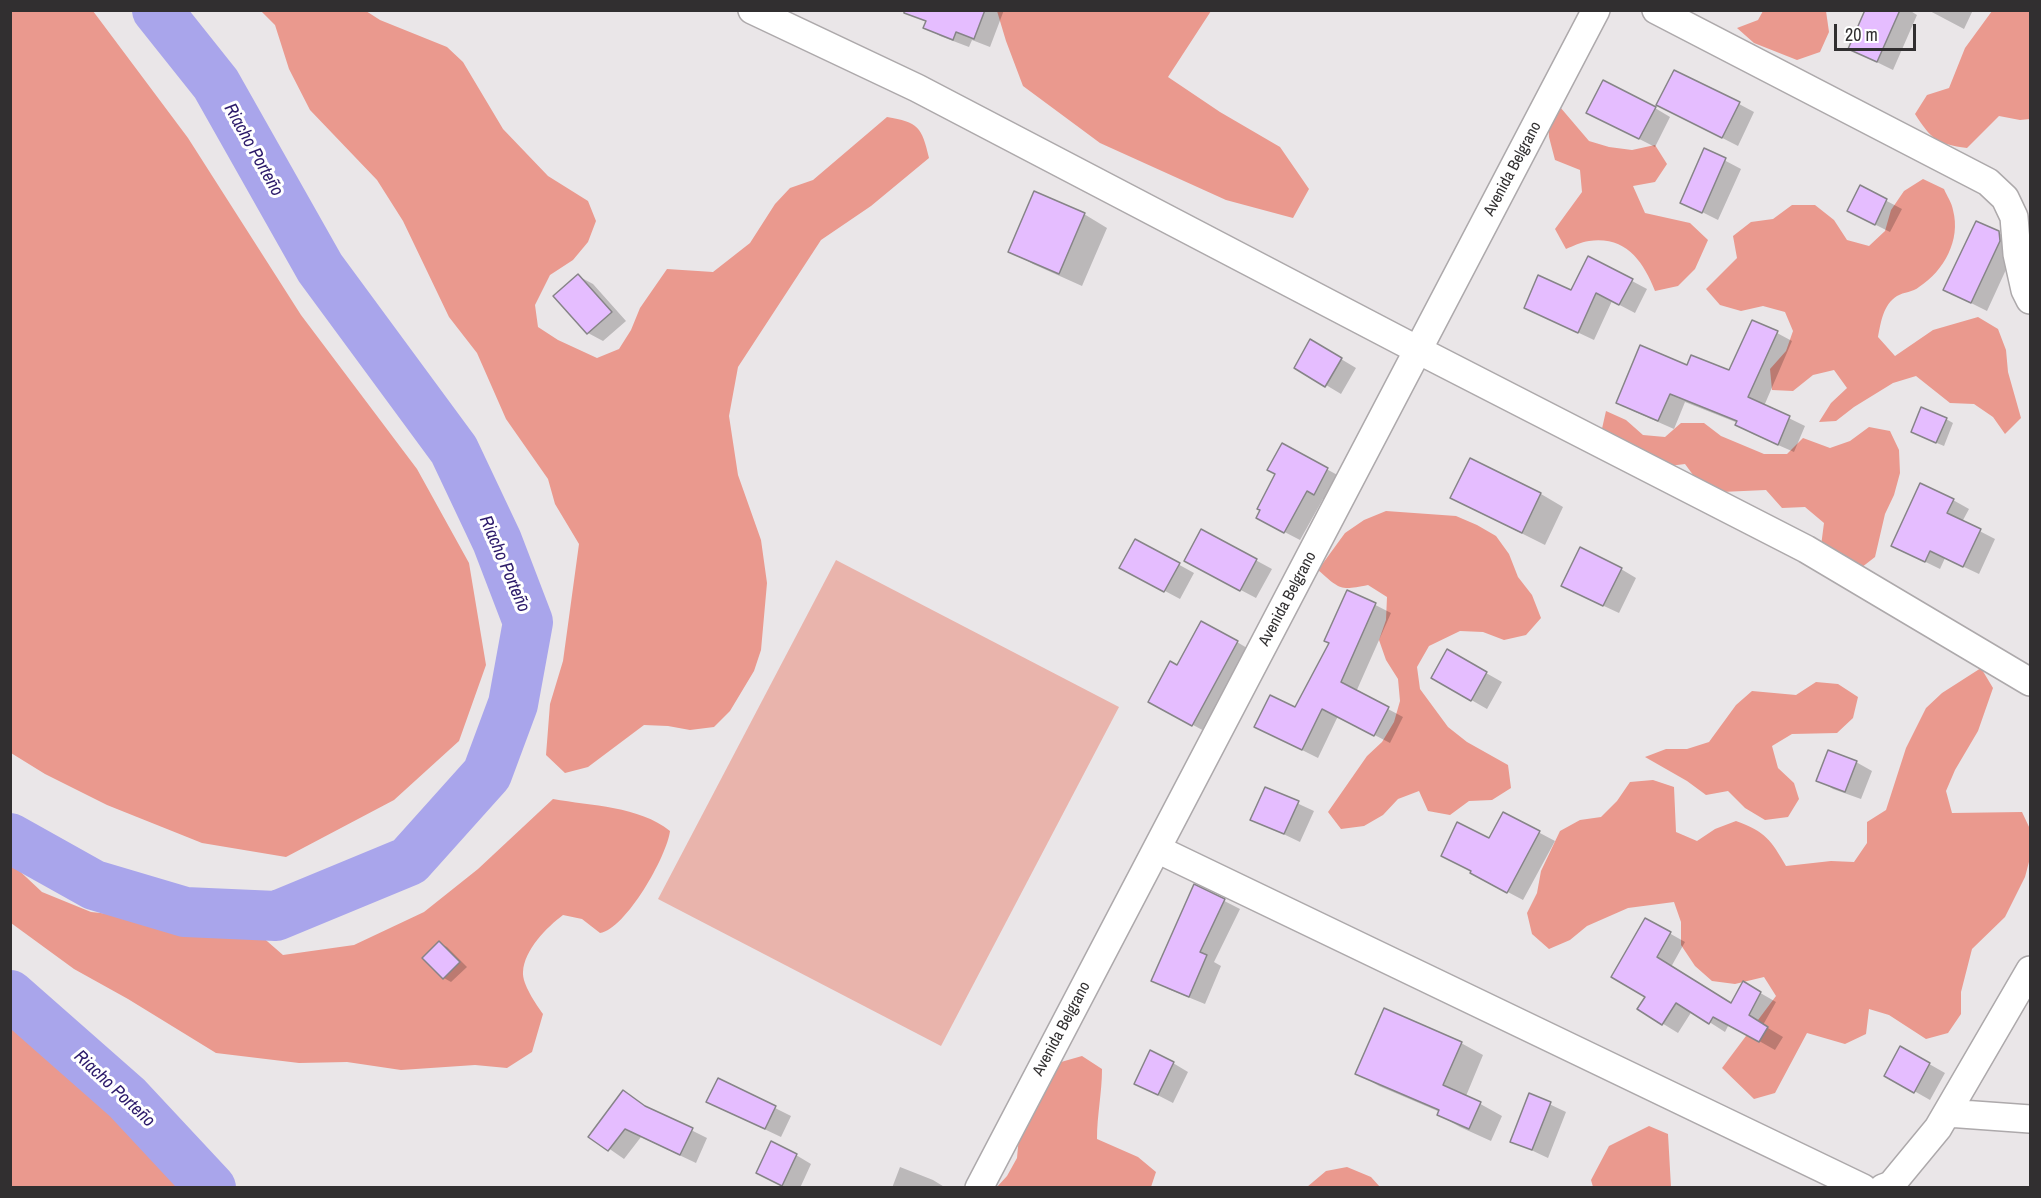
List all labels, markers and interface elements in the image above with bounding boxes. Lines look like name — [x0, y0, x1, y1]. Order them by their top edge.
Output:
scale bar — [1837, 12, 1920, 50]
text: 20 m — [1845, 22, 1878, 47]
water label: Riacho Porteño — [219, 100, 287, 200]
street label: Avenida Belgrano — [1480, 119, 1546, 219]
water label: Riacho Porteño — [474, 513, 534, 615]
street label: Avenida Belgrano — [1255, 549, 1321, 649]
street label: Avenida Belgrano — [1029, 979, 1095, 1079]
water label: Riacho Porteño — [69, 1046, 159, 1132]

